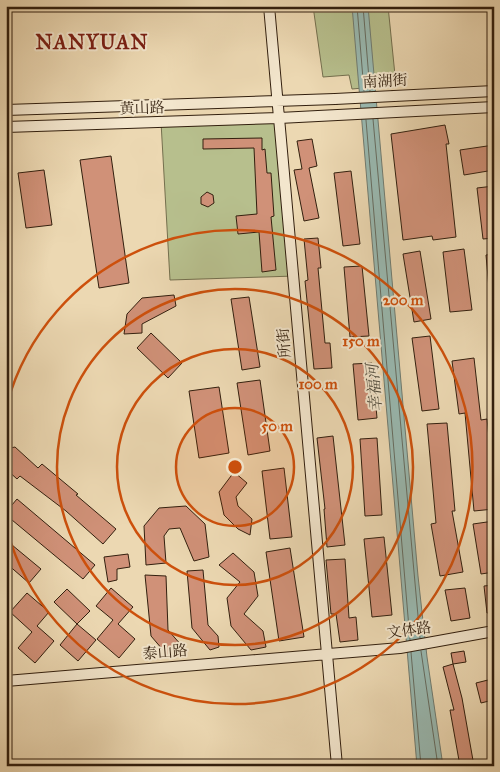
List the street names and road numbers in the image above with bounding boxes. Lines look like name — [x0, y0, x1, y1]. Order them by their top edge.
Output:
street label: 南湖街 — [362, 71, 408, 91]
street label: 黄山路 — [119, 98, 165, 118]
street label: 所街 — [274, 327, 294, 359]
street label: 文体路 — [385, 618, 433, 642]
street label: 泰山路 — [142, 641, 188, 663]

